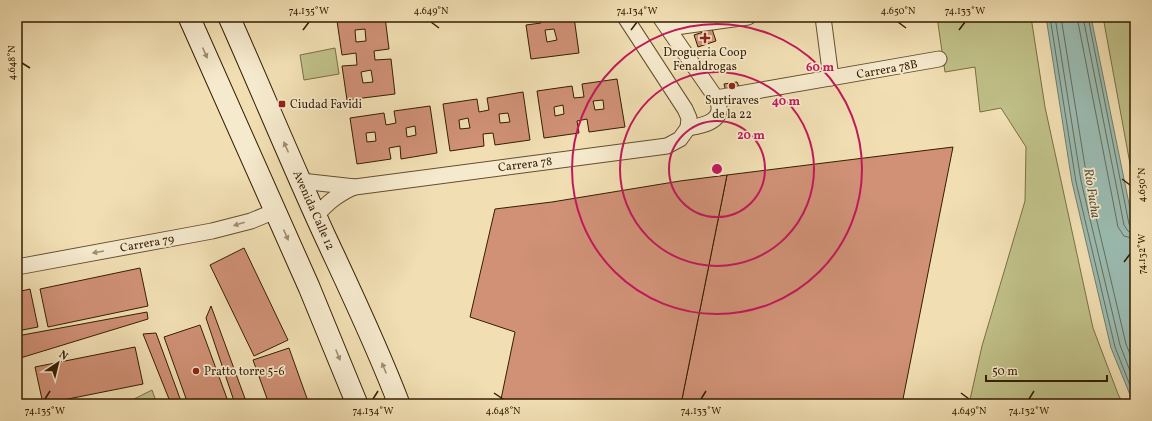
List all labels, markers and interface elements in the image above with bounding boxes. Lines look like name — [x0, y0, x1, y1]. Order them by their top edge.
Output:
text: 74.135°W — [289, 4, 329, 18]
text: 4.649°N — [414, 4, 449, 18]
text: 74.134°W — [616, 4, 658, 18]
text: 4.650°N — [881, 4, 916, 18]
text: 74.133°W — [945, 4, 985, 18]
marker: Drogueria Coop Fenaldrogas — [700, 33, 710, 43]
text: 4.648°N — [5, 45, 19, 81]
place label: Drogueria Coop Fenaldrogas — [663, 45, 747, 75]
one-way arrow — [203, 47, 209, 59]
street label: Carrera 78B — [855, 57, 919, 83]
text: 60 m — [806, 60, 834, 76]
marker: Surtiraves de la 22 — [727, 81, 737, 91]
place label: Surtiraves de la 22 — [705, 93, 759, 123]
text: 40 m — [772, 94, 801, 110]
place label: Ciudad Favidi — [290, 97, 363, 113]
marker: Ciudad Favidi — [277, 99, 287, 109]
text: 20 m — [737, 128, 765, 144]
one-way arrow — [283, 141, 289, 152]
street label: Carrera 78 — [497, 154, 553, 176]
centre of rings — [710, 162, 724, 176]
water label: Río Fucha — [1078, 167, 1104, 220]
text: 4.650°N — [1135, 167, 1149, 202]
street label: Avenida Calle 12 — [288, 168, 338, 253]
one-way arrow — [233, 221, 245, 227]
one-way arrow — [284, 230, 290, 242]
street label: Carrera 79 — [119, 231, 176, 257]
text: 74.132°W — [1135, 234, 1149, 274]
one-way arrow — [92, 250, 104, 256]
north arrow — [38, 343, 78, 383]
text: N — [55, 348, 70, 364]
one-way arrow — [335, 349, 341, 361]
scale bar — [986, 357, 1107, 383]
one-way arrow — [381, 361, 387, 373]
place label: Pratto torre 5-6 — [204, 364, 285, 380]
text: 50 m — [992, 364, 1018, 380]
marker: Pratto torre 5-6 — [191, 366, 201, 376]
text: 74.135°W — [25, 404, 65, 418]
text: 74.134°W — [352, 404, 394, 418]
text: 4.648°N — [485, 404, 521, 418]
text: 74.133°W — [681, 404, 721, 418]
text: 4.649°N — [952, 404, 987, 418]
text: 74.132°W — [1009, 404, 1049, 418]

